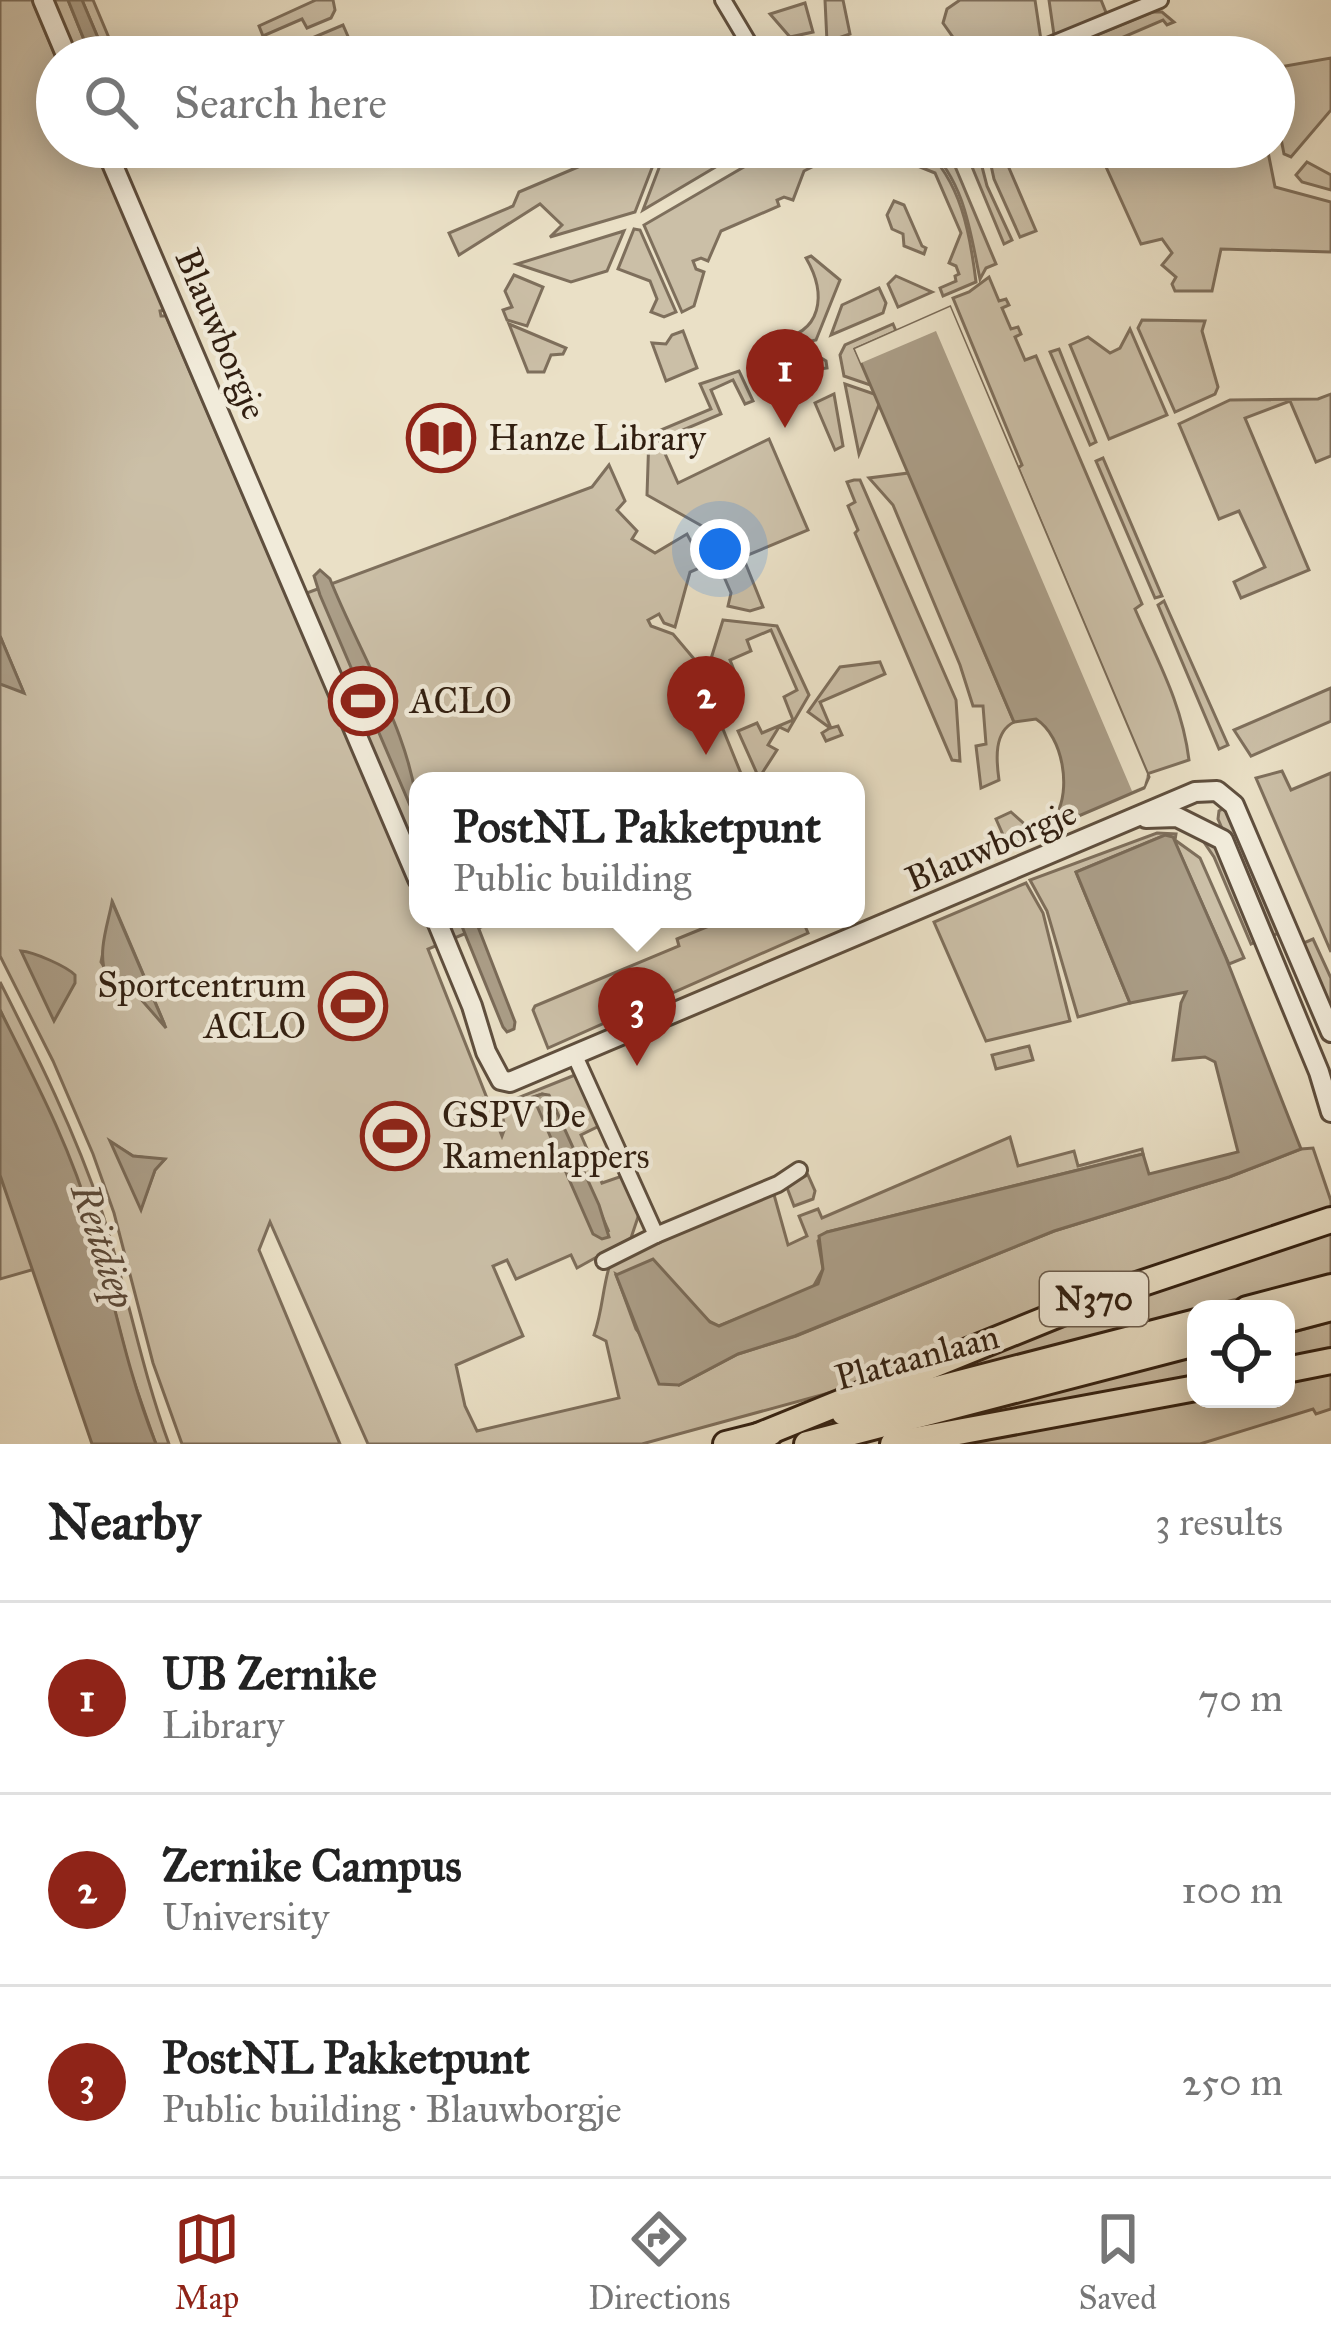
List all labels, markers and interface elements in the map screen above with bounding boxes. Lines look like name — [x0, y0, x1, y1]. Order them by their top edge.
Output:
search box — [36, 36, 1295, 168]
icon: search — [78, 69, 144, 135]
text: Search here — [174, 75, 387, 130]
street label: Blauwborgje — [165, 242, 277, 426]
pin: 1 — [746, 329, 824, 428]
library icon: Hanze Library — [406, 403, 476, 473]
place label: Hanze Library — [488, 416, 707, 460]
your location — [690, 519, 750, 579]
pin: 2 — [667, 656, 745, 755]
sports icon: ACLO — [328, 666, 398, 736]
place label: ACLO — [408, 679, 512, 723]
popup — [409, 772, 865, 928]
street label: Blauwborgje — [899, 790, 1083, 902]
text: PostNL Pakketpunt — [453, 799, 821, 854]
text: Public building — [453, 854, 691, 902]
place label: Sportcentrum ACLO — [97, 963, 306, 1048]
pin: 3 — [598, 967, 676, 1066]
sports icon: Sportcentrum ACLO — [318, 971, 388, 1041]
place label: GSPV De Ramenlappers — [442, 1093, 650, 1178]
sports icon: GSPV De Ramenlappers — [360, 1101, 430, 1171]
water label: Reitdiep — [60, 1176, 146, 1314]
road number: N370 — [1040, 1272, 1148, 1326]
map controls — [1187, 1300, 1295, 1408]
button: locate — [1187, 1300, 1295, 1408]
street label: Plataanlaan — [830, 1314, 1004, 1400]
text: Nearby — [48, 1491, 200, 1553]
text: 3 results — [1155, 1498, 1283, 1546]
text: UB Zernike — [162, 1646, 377, 1701]
text: 1 — [79, 1674, 95, 1722]
text: 70 m — [1198, 1674, 1283, 1722]
text: Library — [162, 1701, 284, 1749]
text: Zernike Campus — [162, 1838, 462, 1893]
text: 2 — [77, 1866, 97, 1914]
text: 100 m — [1181, 1866, 1283, 1914]
text: University — [162, 1893, 329, 1941]
text: PostNL Pakketpunt — [162, 2030, 530, 2085]
text: 3 — [79, 2058, 95, 2106]
text: 250 m — [1182, 2058, 1283, 2106]
text: Public building · Blauwborgje — [162, 2085, 622, 2133]
tab: Map — [174, 2206, 240, 2318]
tab: Directions — [588, 2206, 730, 2318]
tab: Saved — [1079, 2206, 1157, 2318]

